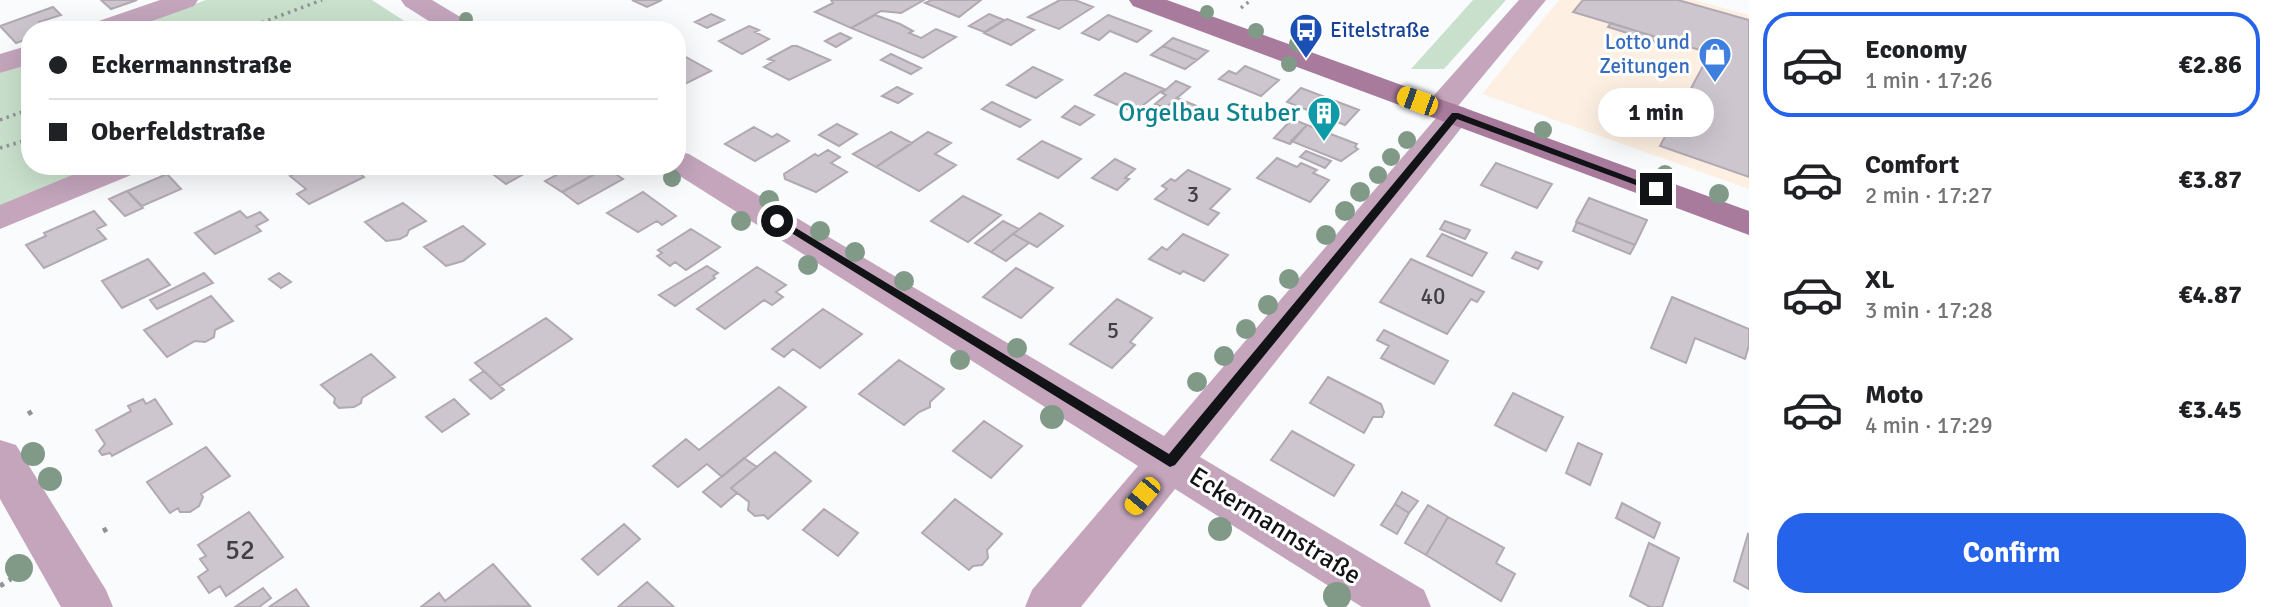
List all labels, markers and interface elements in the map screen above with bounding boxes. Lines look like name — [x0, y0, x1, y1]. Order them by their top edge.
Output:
bus stop icon: Eitelstraße — [1287, 11, 1325, 60]
place label: Eitelstraße — [1330, 17, 1430, 43]
place label: Lotto und Zeitungen — [1599, 29, 1690, 79]
icon: car — [1781, 33, 1844, 96]
text: Economy — [1865, 34, 1967, 66]
shop icon: Lotto und Zeitungen — [1696, 35, 1734, 84]
text: Eckermannstraße — [91, 49, 292, 81]
text: €2.86 — [2178, 49, 2242, 81]
text: 1 min · 17:26 — [1865, 66, 1993, 95]
car — [1394, 84, 1441, 118]
callout: 1 min — [1598, 88, 1714, 136]
building icon: Orgelbau Stuber — [1305, 94, 1343, 143]
place label: Orgelbau Stuber — [1118, 97, 1300, 129]
text: 1 min — [1628, 98, 1684, 127]
text: Oberfeldstraße — [91, 116, 265, 148]
icon: car — [1781, 148, 1844, 211]
text: Comfort — [1865, 149, 1959, 181]
text: €3.87 — [2178, 164, 2242, 196]
route end — [1640, 173, 1672, 205]
house number: 3 — [1187, 180, 1199, 209]
text: 2 min · 17:27 — [1865, 181, 1993, 210]
route start — [761, 205, 793, 237]
icon: car — [1781, 263, 1844, 326]
text: XL — [1865, 264, 1895, 296]
text: €4.87 — [2178, 279, 2242, 311]
house number: 40 — [1421, 282, 1445, 311]
text: 3 min · 17:28 — [1865, 296, 1993, 325]
house number: 5 — [1107, 316, 1119, 345]
icon: car — [1781, 378, 1844, 441]
text: Moto — [1865, 379, 1923, 411]
text: €3.45 — [2178, 394, 2242, 426]
text: 4 min · 17:29 — [1865, 411, 1993, 440]
street label: Eckermannstraße — [1183, 460, 1367, 592]
car — [1121, 473, 1164, 519]
button: Confirm — [1777, 513, 2246, 593]
house number: 52 — [225, 533, 255, 567]

